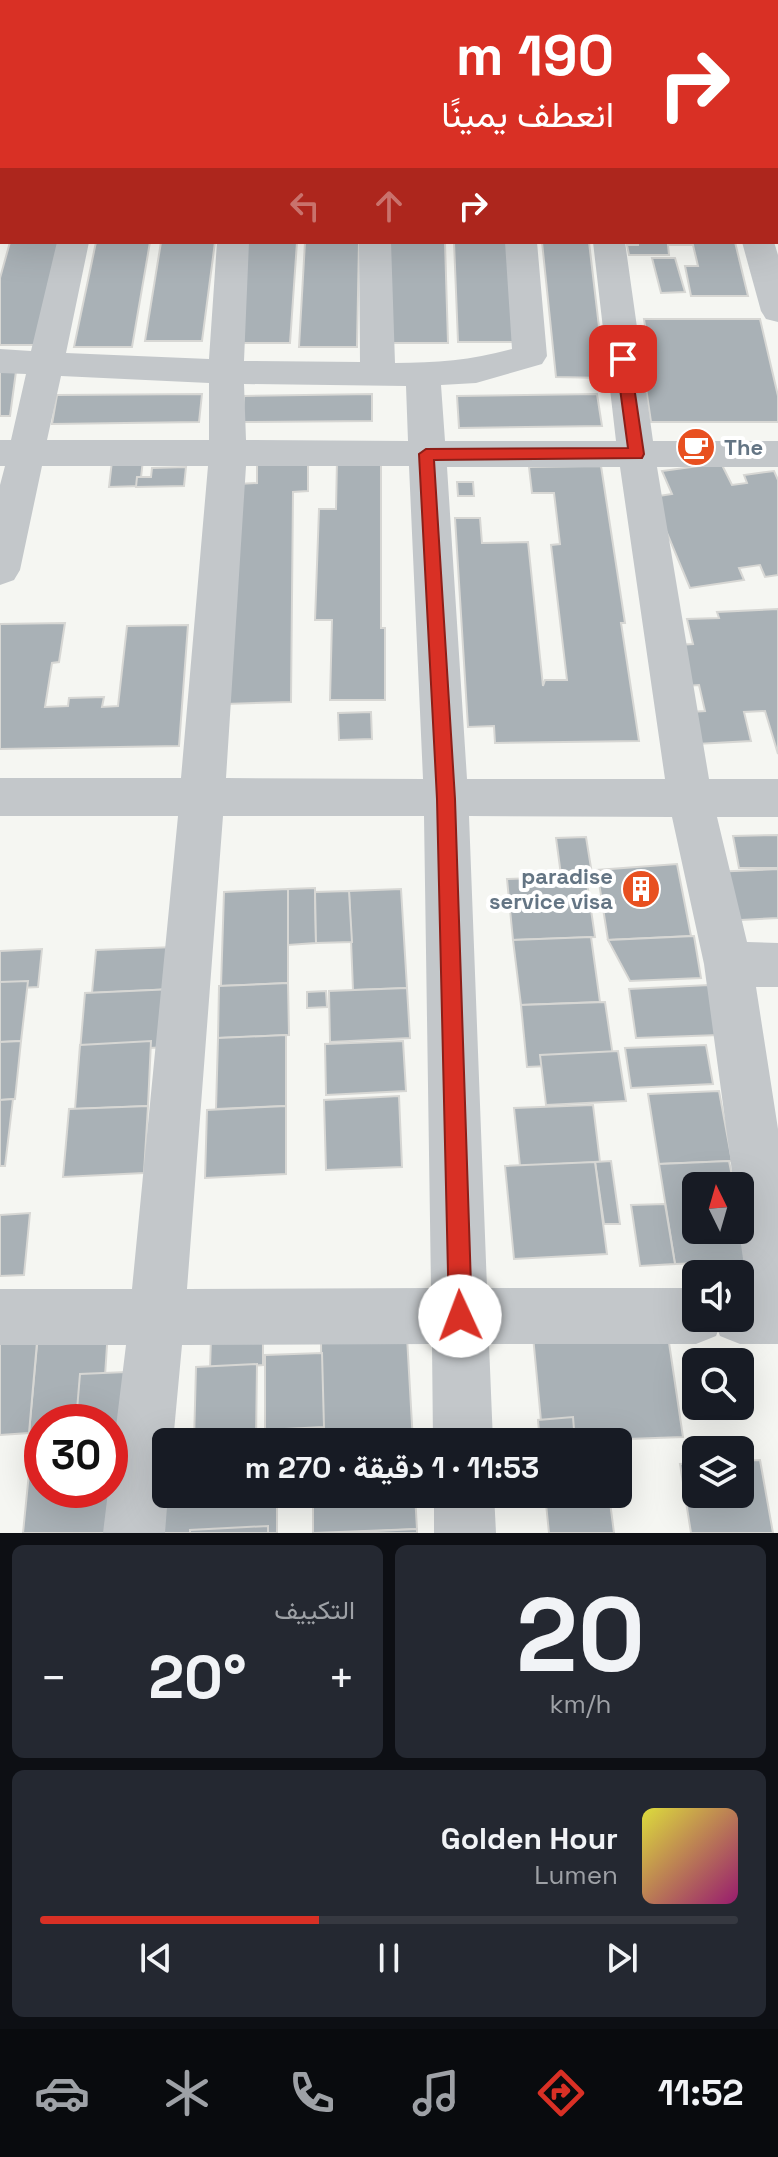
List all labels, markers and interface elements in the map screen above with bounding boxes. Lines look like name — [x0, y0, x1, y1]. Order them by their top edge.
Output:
text: 190 m — [456, 20, 614, 91]
icon: right — [642, 32, 746, 136]
text: انعطف يمينًا — [441, 92, 614, 138]
icon: left — [283, 184, 327, 228]
icon: ahead — [367, 184, 411, 228]
icon: right — [451, 184, 495, 228]
pin — [589, 325, 657, 393]
icon: arrive — [601, 337, 645, 381]
cafe icon: The — [675, 426, 717, 468]
place label: The — [724, 433, 763, 461]
place label: paradise service visa — [489, 862, 613, 915]
building icon: paradise service visa — [620, 868, 662, 910]
north arrow — [682, 1172, 754, 1244]
map controls — [682, 1172, 754, 1508]
button: sound — [682, 1260, 754, 1332]
position arrow — [418, 1274, 502, 1358]
button: search — [682, 1348, 754, 1420]
speed limit sign: 30 — [24, 1404, 128, 1508]
button: layers — [682, 1436, 754, 1508]
text: 11:53 · 1 دقيقة · 270 m — [245, 1448, 539, 1487]
text: 20 — [516, 1569, 645, 1701]
text: التكييف — [274, 1593, 355, 1627]
text: 20° — [148, 1639, 247, 1716]
text: − — [40, 1650, 67, 1706]
text: + — [328, 1650, 355, 1706]
text: km/h — [550, 1687, 611, 1721]
text: Golden Hour — [441, 1819, 618, 1858]
text: Lumen — [534, 1858, 618, 1892]
icon: previous — [134, 1936, 178, 1980]
icon: pause — [367, 1936, 411, 1980]
icon: next — [600, 1936, 644, 1980]
icon: car — [34, 2065, 90, 2121]
icon: climate — [159, 2065, 215, 2121]
icon: phone — [284, 2065, 340, 2121]
icon: music — [408, 2065, 464, 2121]
icon: directions — [533, 2065, 589, 2121]
text: 11:52 — [658, 2070, 744, 2116]

